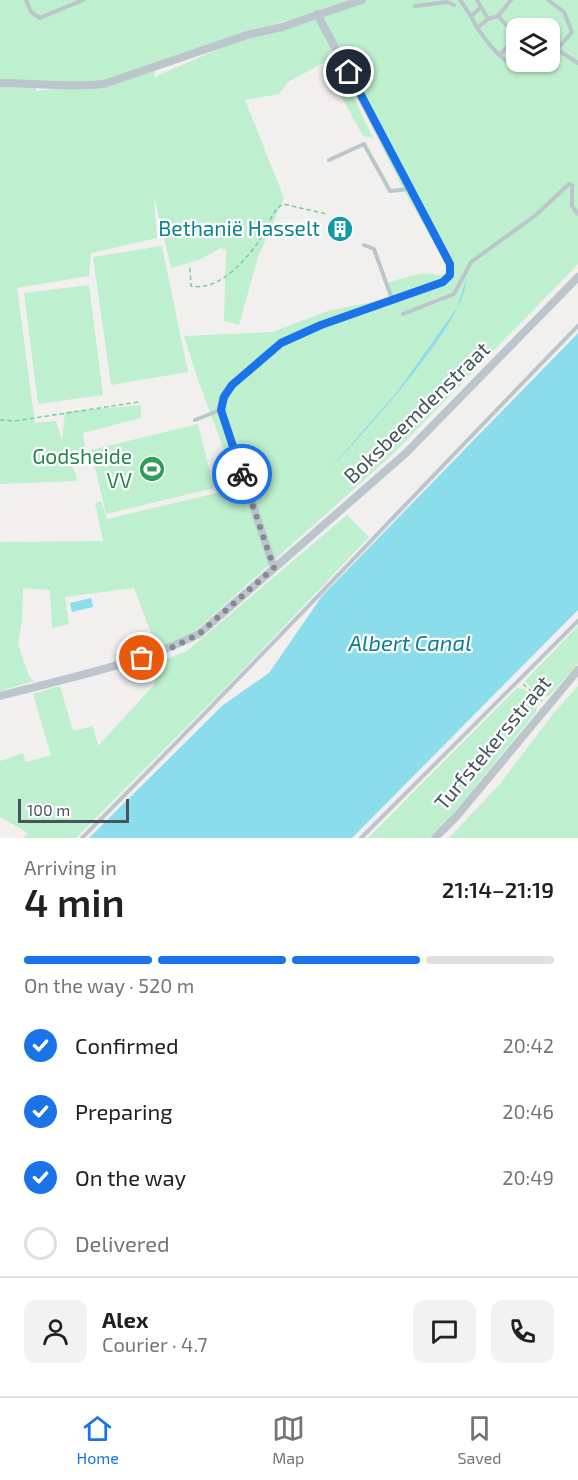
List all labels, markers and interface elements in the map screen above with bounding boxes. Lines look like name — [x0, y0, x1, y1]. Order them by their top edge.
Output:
map controls — [506, 18, 560, 72]
button: layers — [506, 18, 560, 72]
pin — [323, 46, 374, 97]
icon: home — [332, 55, 365, 88]
building icon: Bethanië Hasselt — [325, 214, 355, 244]
place label: Bethanië Hasselt — [158, 215, 320, 240]
street label: Boksbeemdenstraat — [338, 336, 494, 488]
place label: Godsheide VV — [32, 443, 132, 492]
courier — [212, 444, 272, 504]
sports icon: Godsheide VV — [137, 454, 167, 484]
icon: bike — [226, 458, 259, 491]
water label: Albert Canal — [347, 629, 472, 655]
pin — [116, 632, 167, 683]
icon: bag — [125, 641, 158, 674]
street label: Turfstekersstraat — [428, 670, 555, 814]
scale bar — [18, 796, 129, 824]
text: 100 m — [27, 800, 70, 819]
text: Arriving in — [24, 855, 117, 879]
text: 21:14–21:19 — [442, 876, 554, 902]
text: 4 min — [24, 878, 125, 925]
text: On the way · 520 m — [24, 973, 194, 997]
icon: check — [24, 1029, 57, 1062]
text: Confirmed — [75, 1032, 179, 1058]
text: 20:42 — [502, 1033, 554, 1057]
icon: check — [24, 1095, 57, 1128]
text: Preparing — [75, 1098, 173, 1124]
text: 20:46 — [502, 1099, 554, 1123]
icon: check — [24, 1161, 57, 1194]
text: On the way — [75, 1164, 186, 1190]
text: 20:49 — [502, 1165, 554, 1189]
text: Delivered — [75, 1230, 170, 1256]
button: person — [24, 1300, 87, 1363]
button: chat — [413, 1300, 476, 1363]
button: phone — [491, 1300, 554, 1363]
text: Alex — [102, 1306, 148, 1332]
text: Courier · 4.7 — [102, 1332, 208, 1356]
tab: Home — [76, 1412, 119, 1467]
tab: Map — [272, 1412, 305, 1467]
tab: Saved — [458, 1412, 502, 1467]

